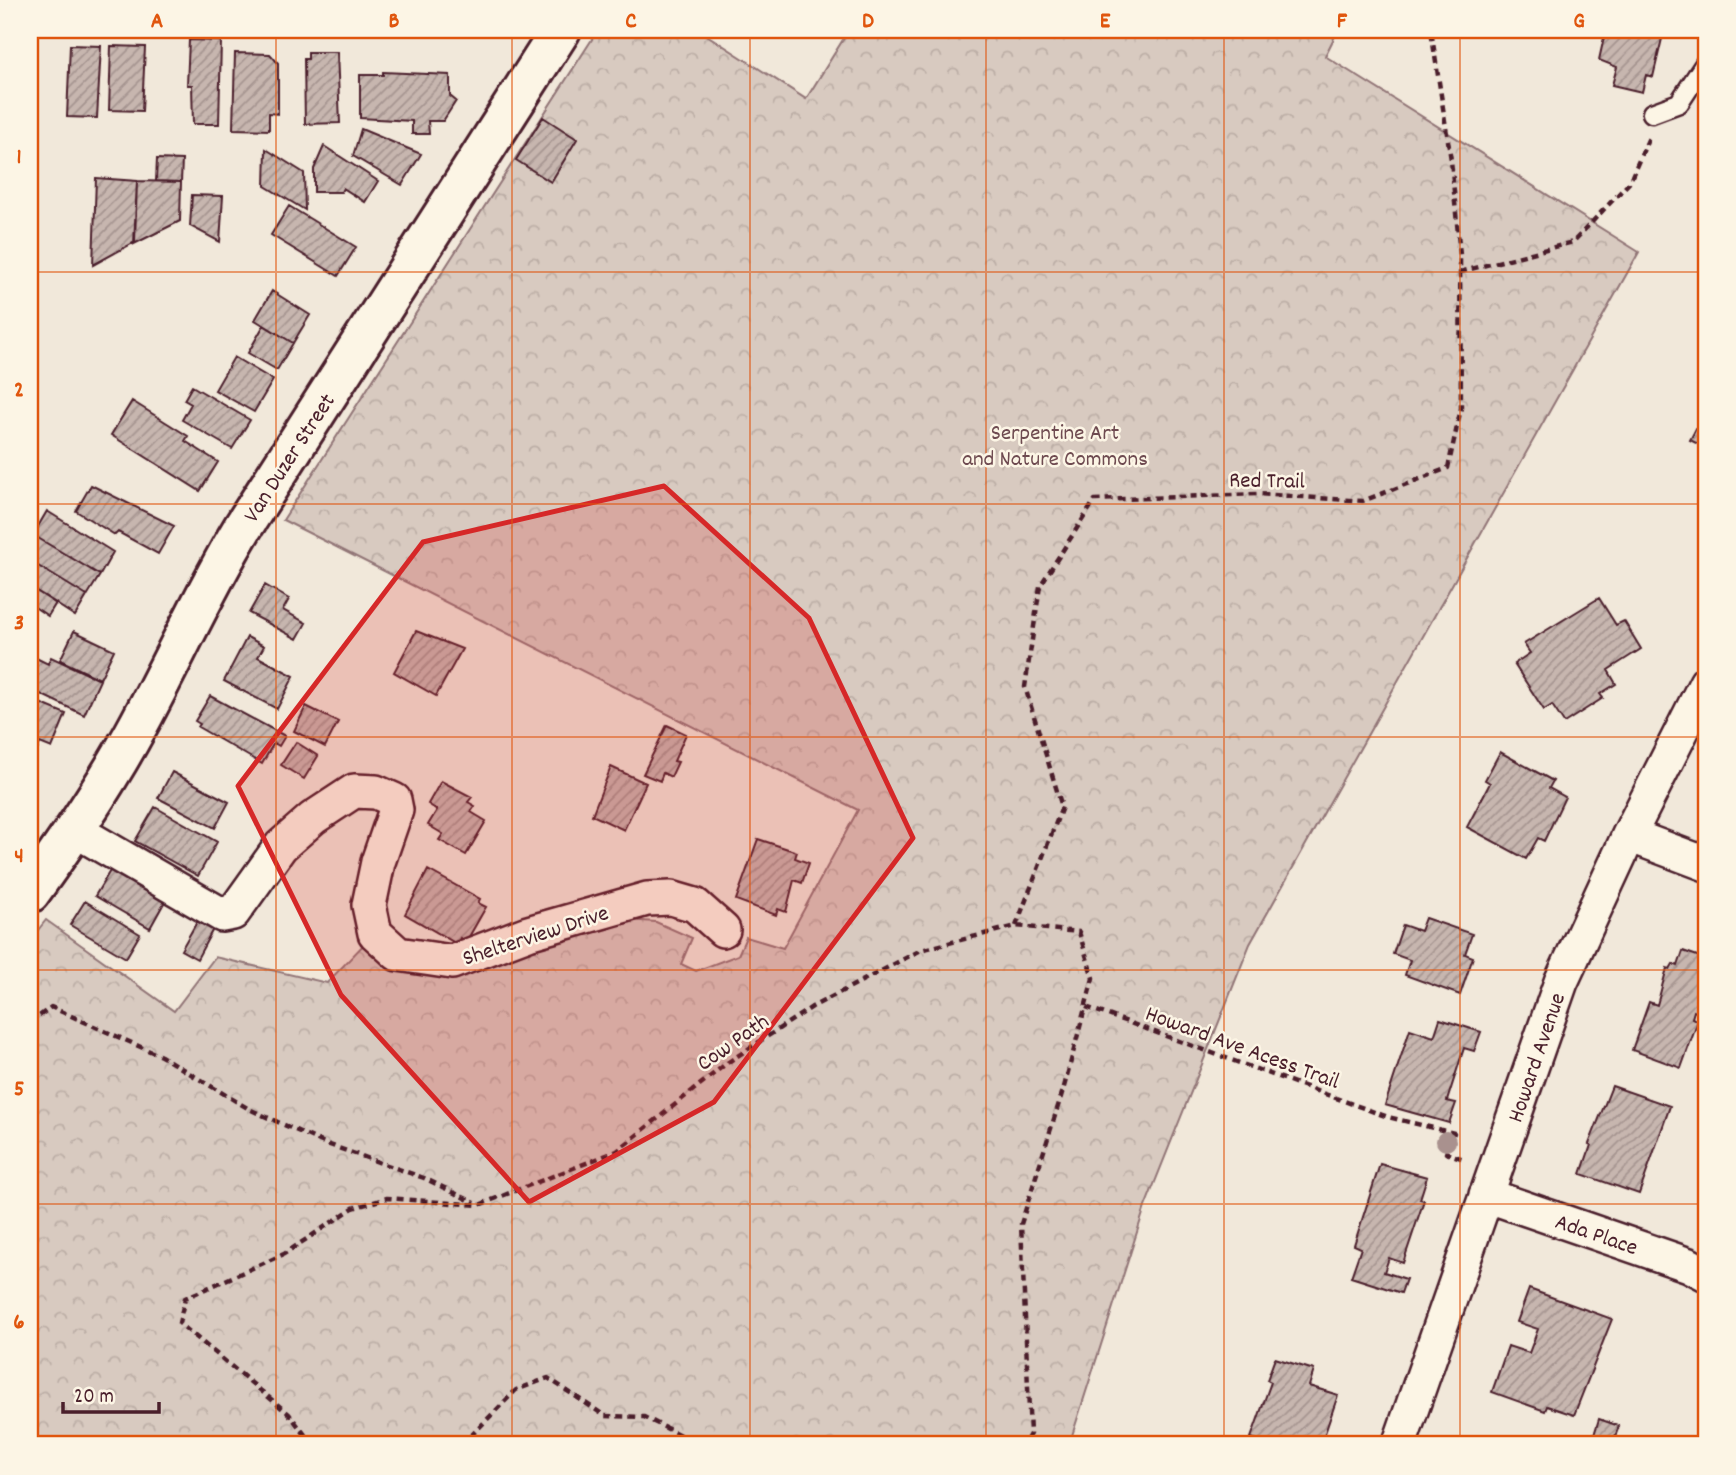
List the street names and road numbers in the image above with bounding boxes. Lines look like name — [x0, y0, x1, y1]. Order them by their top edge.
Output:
street label: Van Duzer Street — [237, 388, 345, 530]
street label: Red Trail — [1229, 465, 1306, 500]
street label: Shelterview Drive — [459, 898, 613, 976]
street label: Howard Avenue — [1501, 989, 1576, 1127]
street label: Howard Ave Acess Trail — [1140, 999, 1344, 1100]
street label: Cow Path — [691, 1007, 777, 1081]
street label: Ada Place — [1550, 1207, 1642, 1266]

